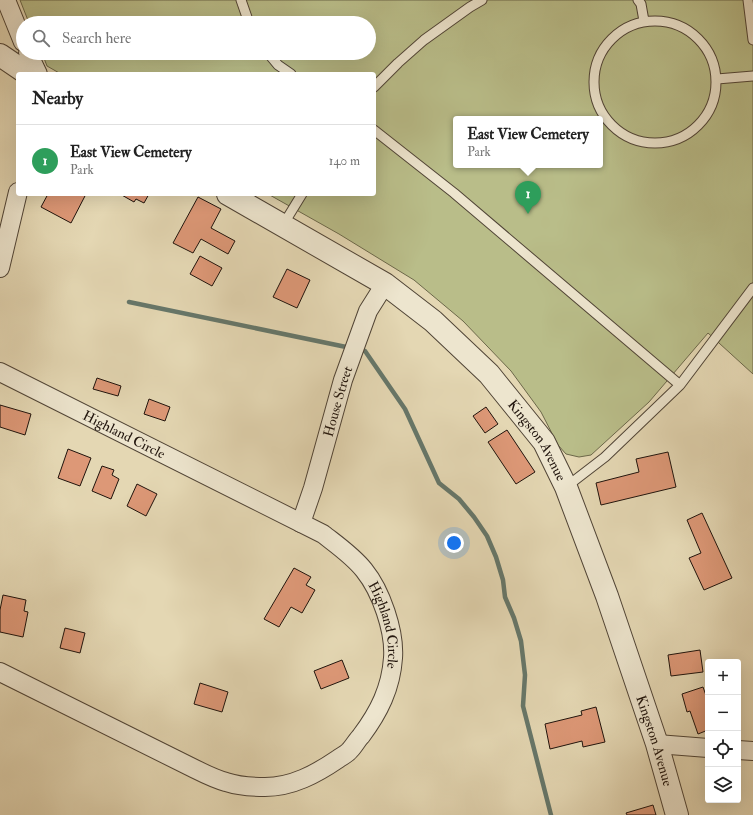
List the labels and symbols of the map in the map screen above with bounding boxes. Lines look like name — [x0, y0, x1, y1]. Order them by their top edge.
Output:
pin: 1 — [515, 181, 541, 214]
street label: House Street — [320, 363, 356, 439]
street label: Kingston Avenue — [504, 396, 570, 484]
street label: Highland Circle — [80, 407, 168, 463]
your location — [444, 533, 464, 553]
street label: Highland Circle — [365, 579, 401, 670]
street label: Kingston Avenue — [632, 693, 676, 788]

